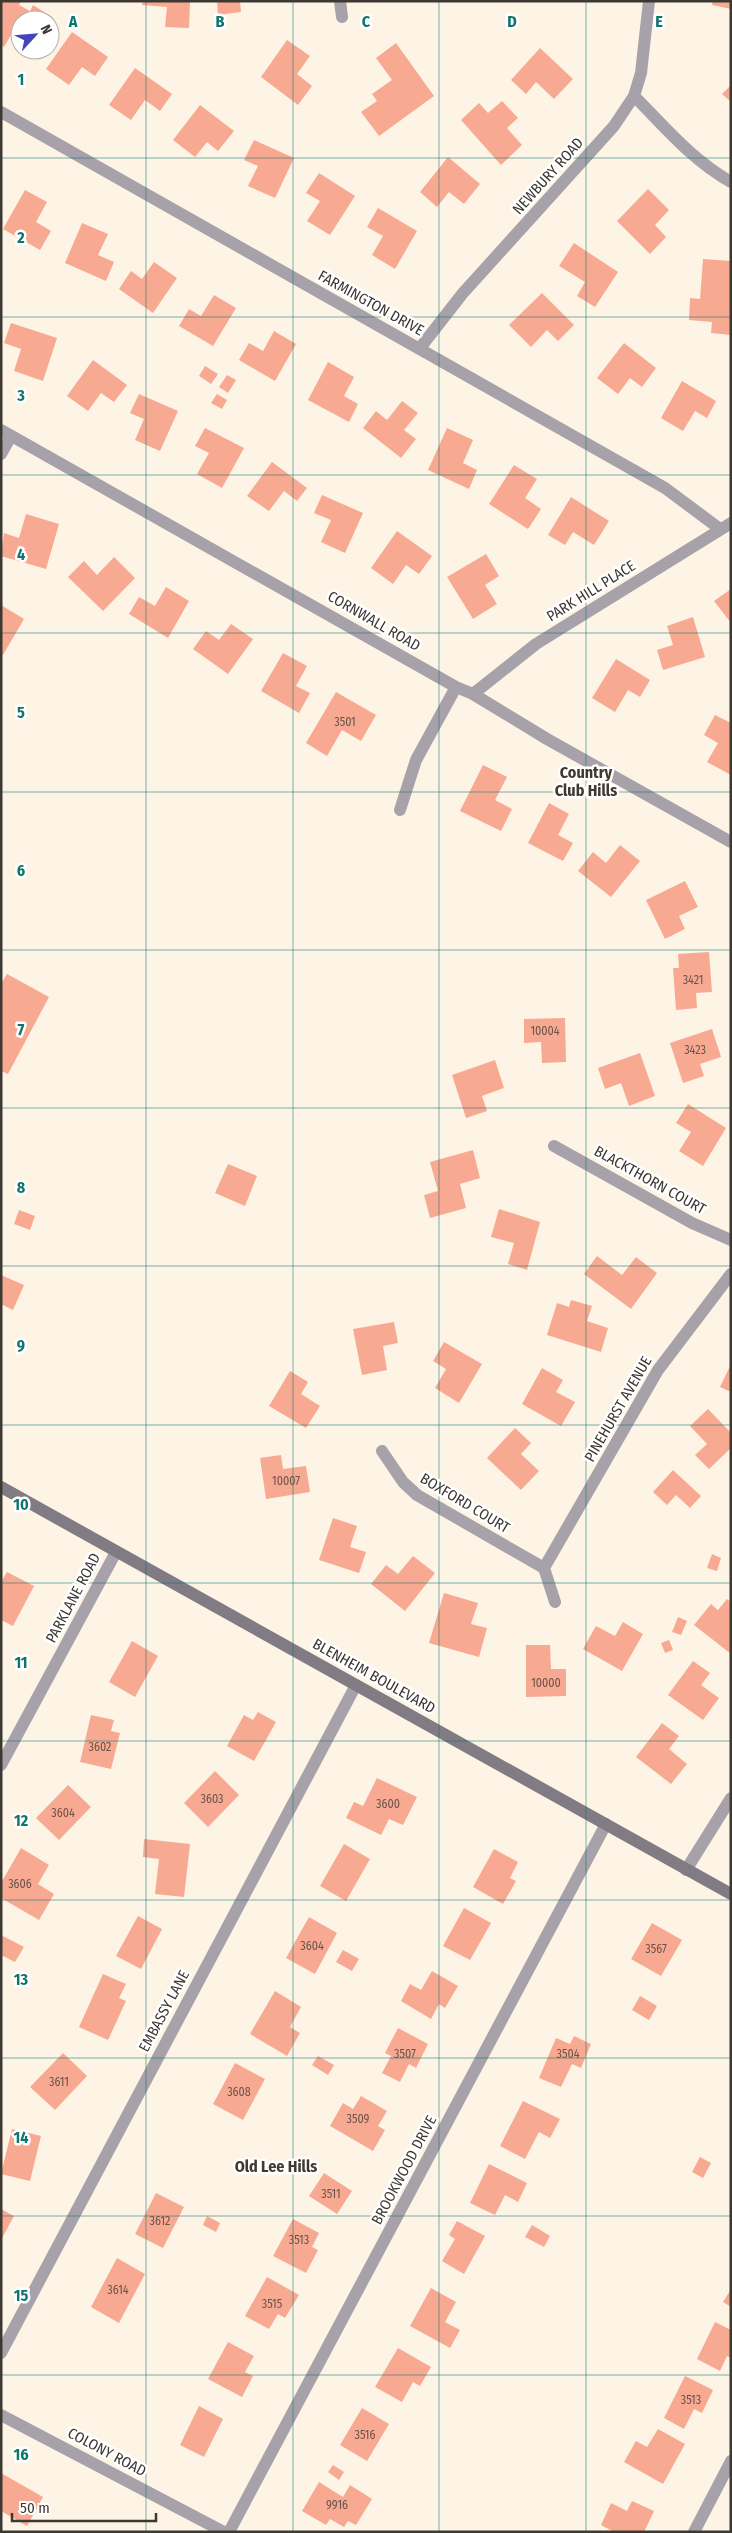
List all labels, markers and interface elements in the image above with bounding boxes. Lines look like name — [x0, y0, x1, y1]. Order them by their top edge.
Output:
north arrow — [10, 10, 60, 60]
text: A — [68, 12, 78, 31]
text: B — [216, 12, 225, 31]
text: C — [362, 12, 371, 31]
text: D — [507, 12, 517, 31]
text: E — [655, 12, 663, 31]
text: N — [37, 22, 56, 37]
text: 1 — [18, 70, 24, 89]
street label: NEWBURY ROAD — [509, 134, 587, 218]
text: 2 — [16, 228, 25, 247]
street label: FARMINGTON DRIVE — [315, 267, 427, 339]
text: 3 — [16, 386, 25, 405]
text: 4 — [17, 545, 25, 564]
street label: PARK HILL PLACE — [543, 557, 639, 625]
street label: CORNWALL ROAD — [325, 587, 423, 655]
text: 5 — [17, 703, 25, 722]
house number: 3501 — [334, 715, 356, 729]
district label: Country Club Hills — [555, 763, 617, 800]
text: 6 — [17, 861, 25, 880]
house number: 3421 — [683, 973, 703, 987]
text: 7 — [18, 1020, 25, 1039]
house number: 10004 — [530, 1024, 560, 1038]
house number: 3423 — [684, 1043, 706, 1057]
street label: BLACKTHORN COURT — [591, 1142, 709, 1218]
text: 8 — [17, 1178, 26, 1197]
text: 9 — [17, 1336, 25, 1355]
street label: PINEHURST AVENUE — [581, 1353, 655, 1465]
street label: BOXFORD COURT — [417, 1469, 513, 1537]
house number: 10007 — [272, 1474, 300, 1488]
text: 10 — [13, 1495, 29, 1514]
street label: PARKLANE ROAD — [42, 1550, 104, 1646]
street label: BLENHEIM BOULEVARD — [309, 1635, 439, 1717]
text: 11 — [14, 1653, 28, 1672]
house number: 10000 — [531, 1676, 561, 1690]
house number: 3602 — [89, 1740, 111, 1754]
house number: 3603 — [201, 1792, 223, 1806]
house number: 3600 — [376, 1797, 400, 1811]
house number: 3604 — [51, 1806, 75, 1820]
text: 12 — [14, 1811, 29, 1830]
house number: 3606 — [8, 1877, 32, 1891]
house number: 3604 — [300, 1939, 324, 1953]
house number: 3567 — [645, 1942, 667, 1956]
street label: EMBASSY LANE — [135, 1967, 193, 2055]
text: 13 — [14, 1970, 29, 1989]
house number: 3507 — [394, 2047, 416, 2061]
house number: 3504 — [557, 2047, 580, 2061]
house number: 3611 — [49, 2075, 69, 2089]
house number: 3608 — [227, 2085, 251, 2099]
house number: 3509 — [347, 2112, 370, 2126]
street label: BROOKWOOD DRIVE — [368, 2112, 440, 2228]
text: 14 — [14, 2128, 29, 2147]
district label: Old Lee Hills — [235, 2157, 317, 2176]
house number: 3511 — [321, 2187, 341, 2201]
house number: 3612 — [150, 2214, 170, 2228]
house number: 3513 — [289, 2233, 309, 2247]
house number: 3614 — [107, 2283, 129, 2297]
text: 15 — [14, 2286, 28, 2305]
house number: 3515 — [262, 2297, 283, 2311]
house number: 3513 — [681, 2393, 701, 2407]
street label: COLONY ROAD — [65, 2424, 149, 2480]
house number: 3516 — [355, 2428, 376, 2442]
text: 16 — [13, 2445, 29, 2464]
scale bar — [12, 2490, 156, 2522]
house number: 9916 — [326, 2498, 348, 2512]
text: 50 m — [20, 2499, 50, 2517]

